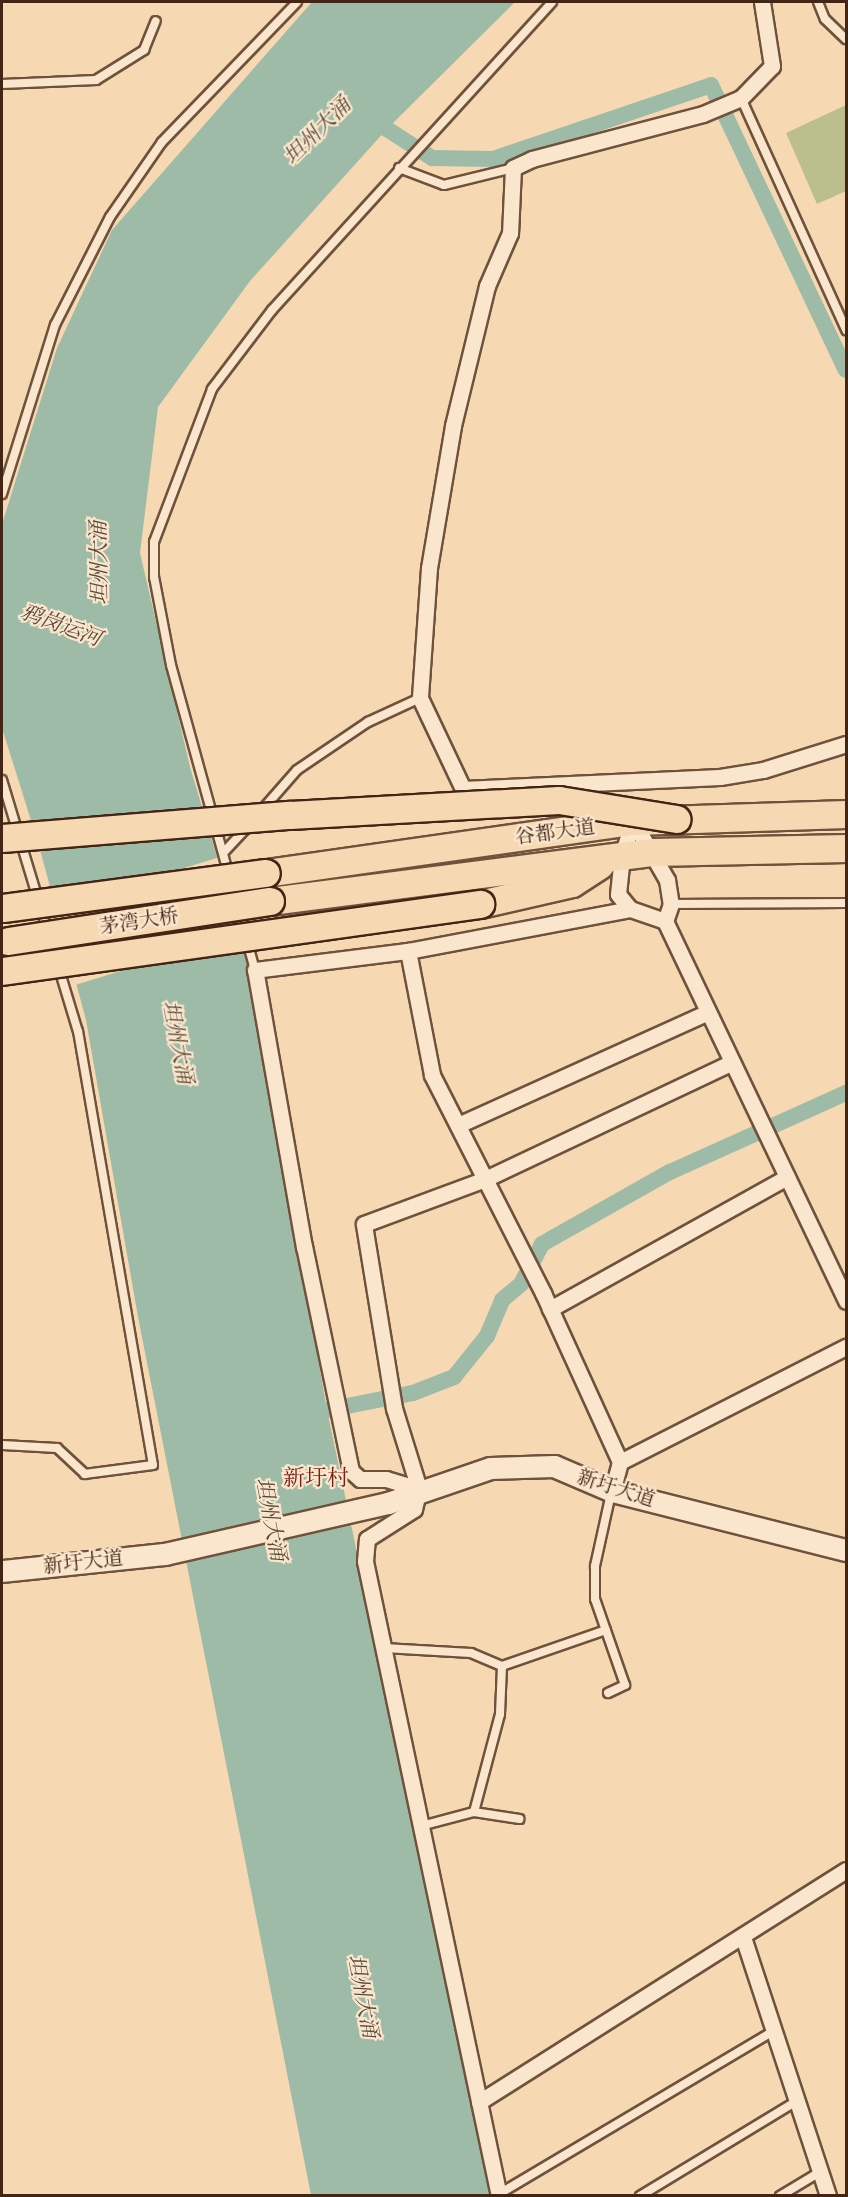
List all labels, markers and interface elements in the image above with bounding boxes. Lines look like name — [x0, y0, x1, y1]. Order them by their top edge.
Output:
water label: 坦州大涌 — [278, 92, 356, 170]
water label: 坦州大涌 — [86, 521, 112, 605]
water label: 鸦岗运河 — [17, 599, 105, 651]
street label: 谷都大道 — [514, 815, 596, 849]
street label: 茅湾大桥 — [98, 903, 180, 939]
water label: 坦州大涌 — [158, 998, 198, 1086]
street label: 新圩大道 — [574, 1464, 658, 1512]
district label: 新圩村 — [283, 1465, 349, 1491]
water label: 坦州大涌 — [251, 1475, 291, 1563]
street label: 新圩大道 — [42, 1546, 124, 1578]
water label: 坦州大涌 — [343, 1952, 383, 2040]

